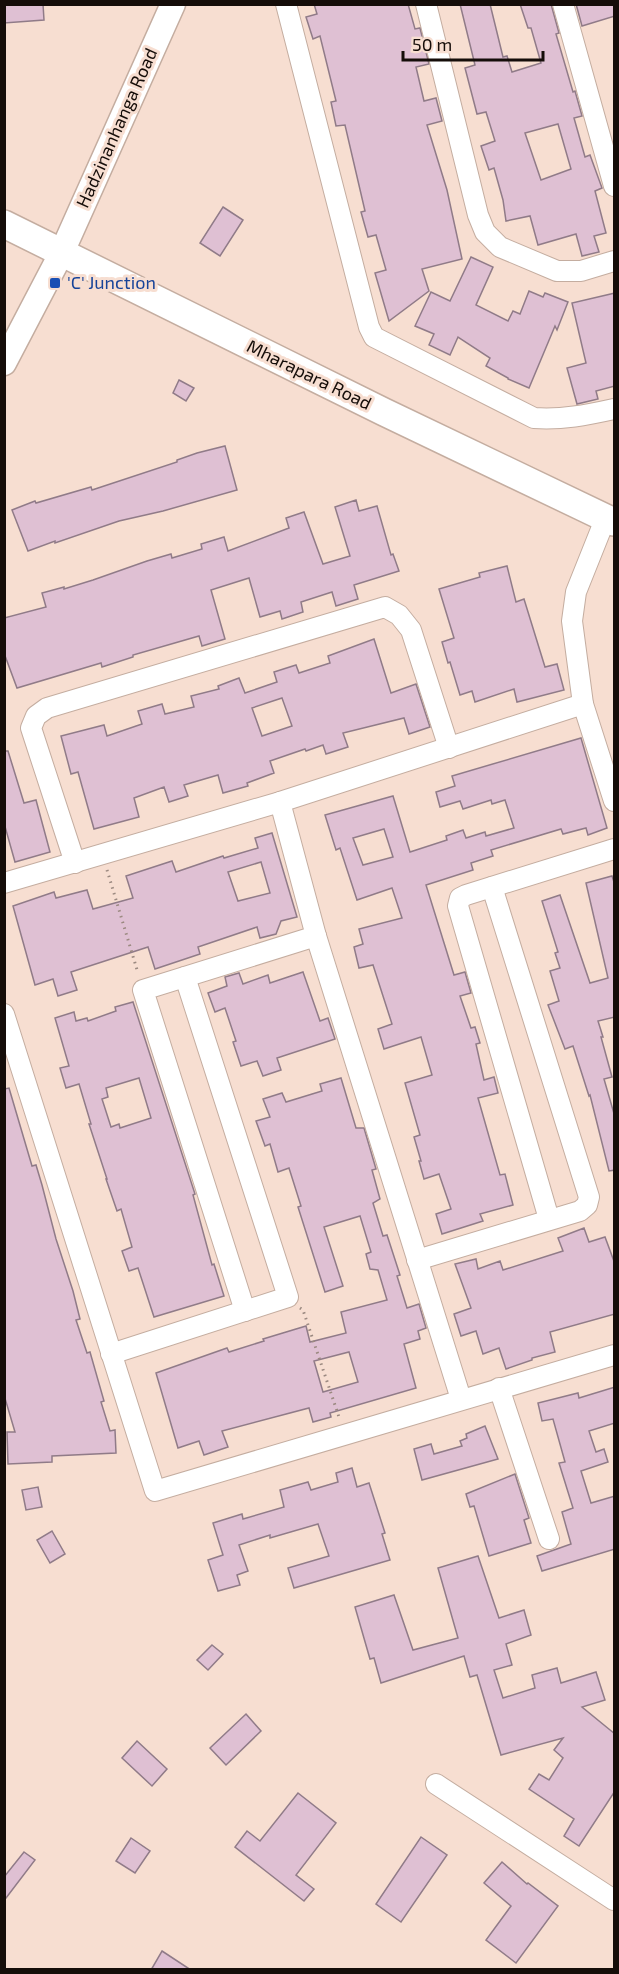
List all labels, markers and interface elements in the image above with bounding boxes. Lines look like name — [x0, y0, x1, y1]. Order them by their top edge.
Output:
scale bar — [403, 24, 542, 62]
text: 50 m — [412, 33, 452, 55]
street label: Hadzinanhanga Road — [71, 44, 161, 211]
place label: 'C' Junction — [67, 271, 156, 293]
marker: 'C' Junction — [48, 276, 62, 290]
street label: Mharapara Road — [243, 334, 375, 414]

